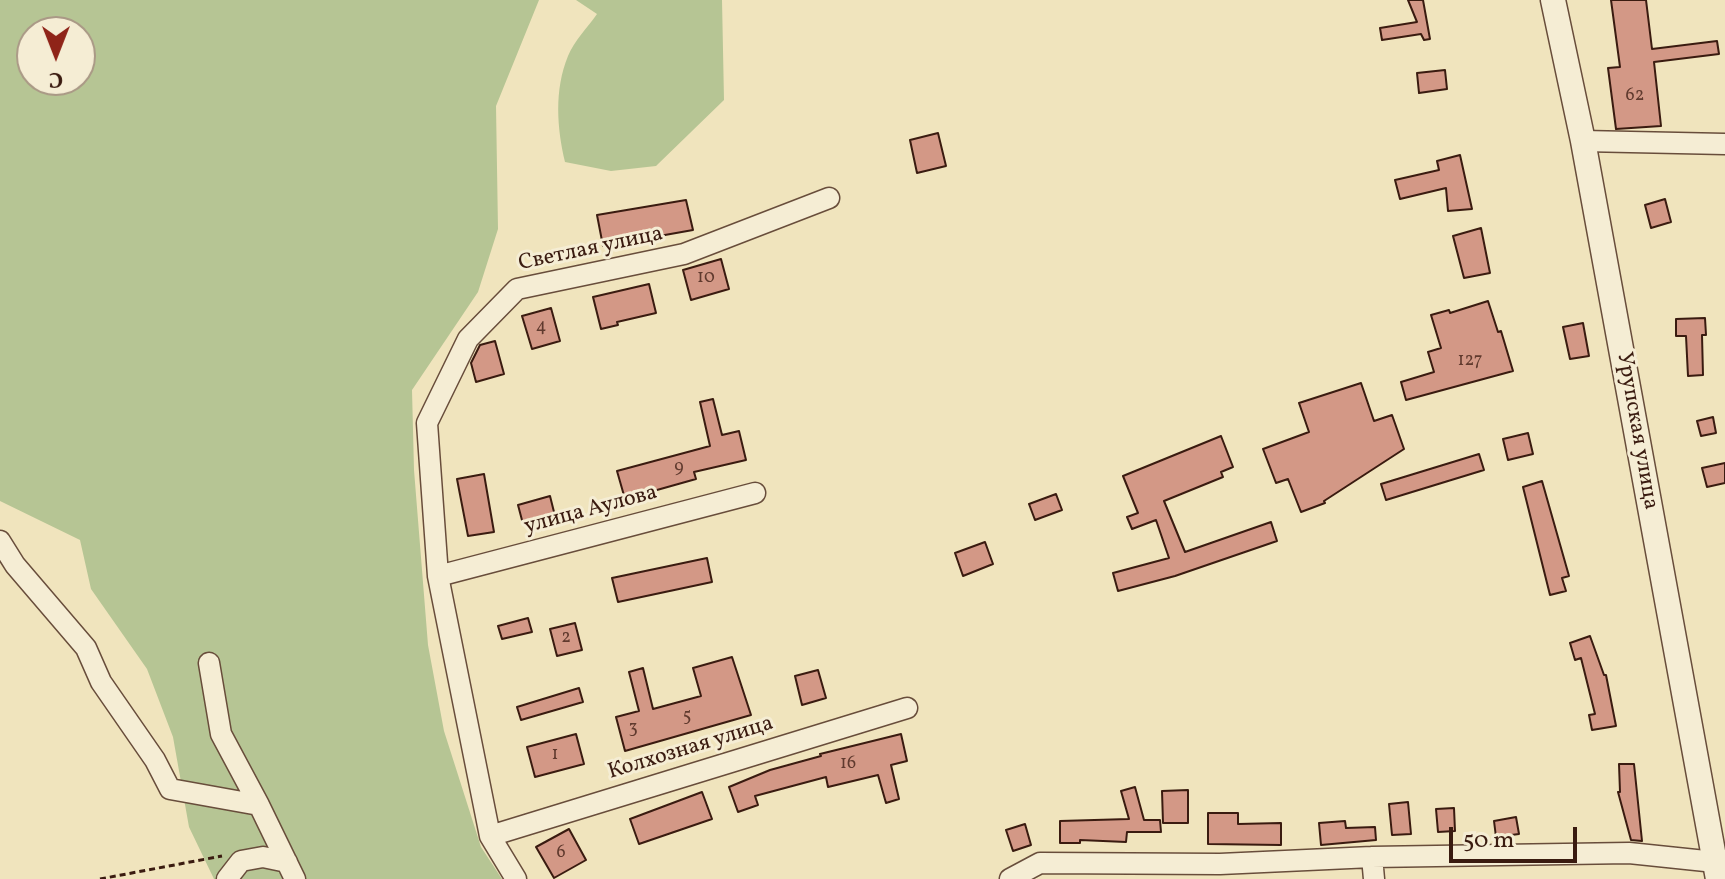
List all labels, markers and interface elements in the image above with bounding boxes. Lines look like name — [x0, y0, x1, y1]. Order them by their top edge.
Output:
north arrow — [16, 16, 96, 96]
text: С — [49, 63, 63, 94]
house number: 62 — [1626, 86, 1644, 108]
street label: Светлая улица — [516, 222, 666, 278]
house number: 10 — [697, 268, 715, 290]
house number: 4 — [536, 317, 546, 339]
street label: Урупская улица — [1609, 350, 1663, 512]
house number: 127 — [1458, 351, 1482, 373]
house number: 9 — [674, 458, 684, 480]
street label: улица Аулова — [521, 481, 661, 541]
house number: 2 — [561, 628, 571, 650]
house number: 5 — [683, 707, 691, 729]
street label: Колхозная улица — [605, 711, 777, 787]
house number: 3 — [628, 719, 638, 741]
house number: 1 — [552, 745, 558, 767]
house number: 16 — [840, 754, 856, 776]
scale bar — [1453, 811, 1581, 861]
text: 50 m — [1463, 824, 1515, 858]
house number: 6 — [556, 843, 566, 865]

